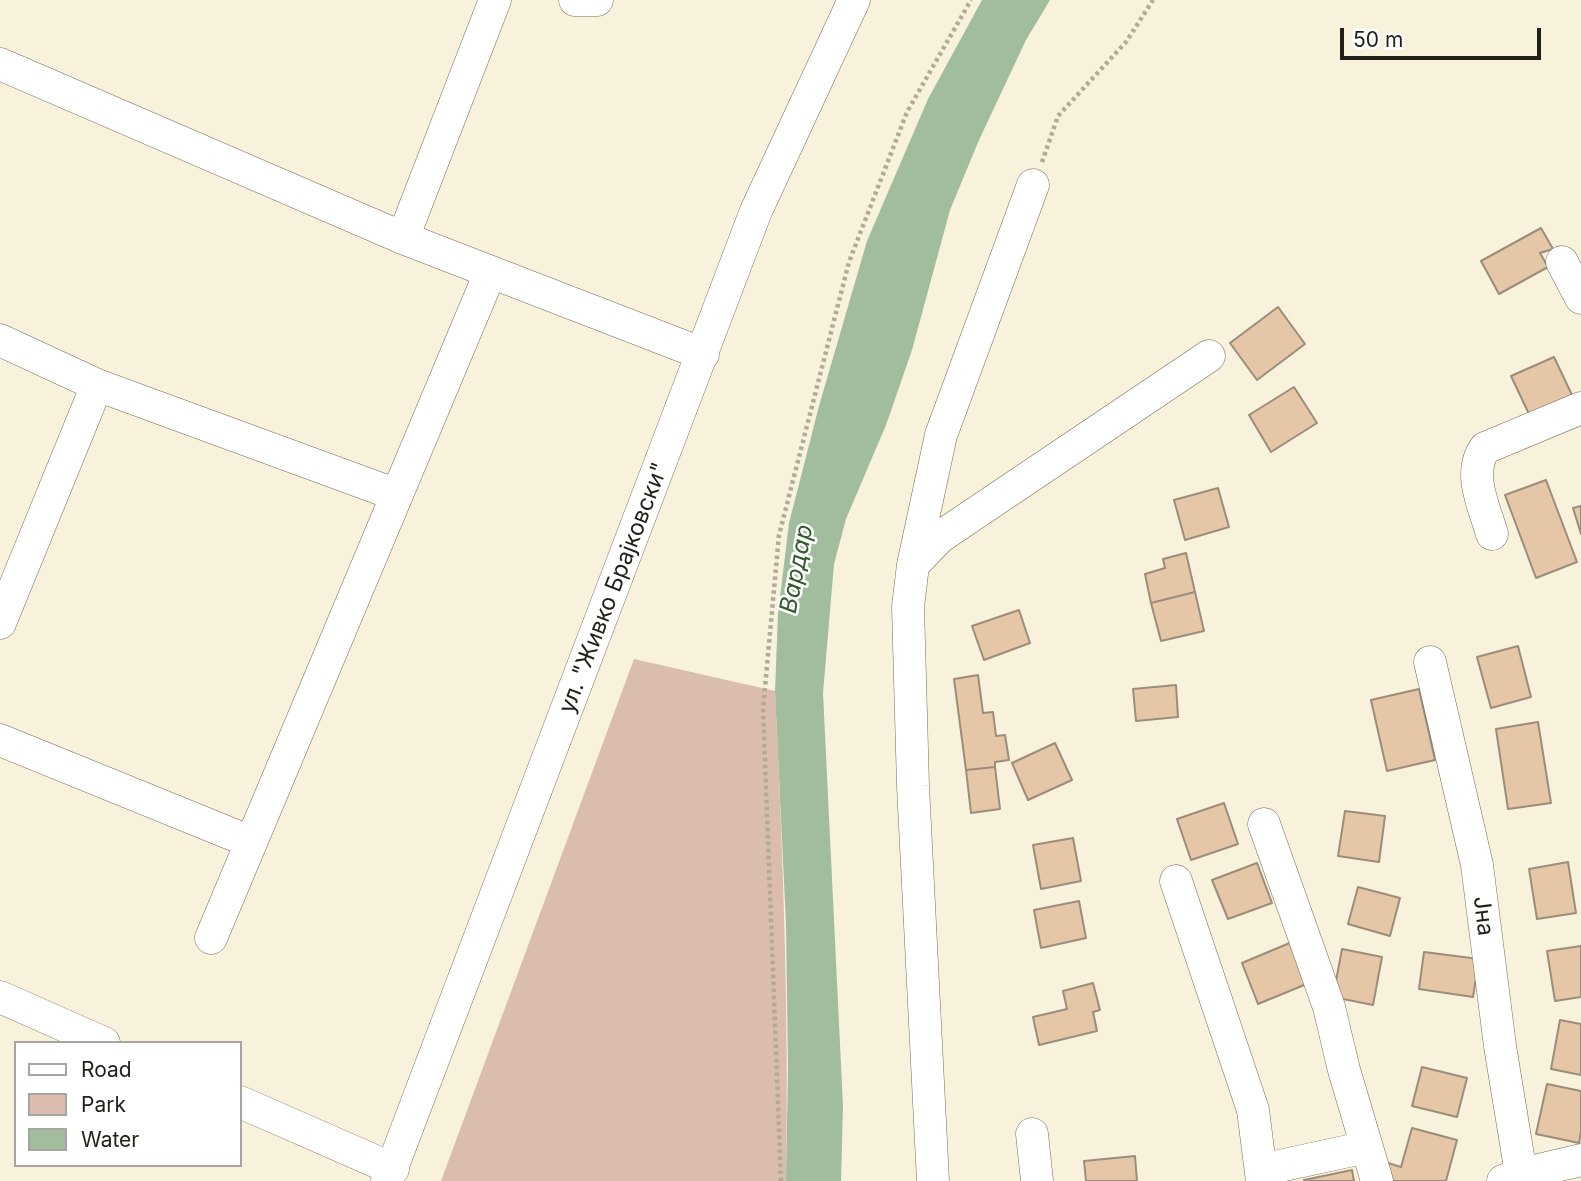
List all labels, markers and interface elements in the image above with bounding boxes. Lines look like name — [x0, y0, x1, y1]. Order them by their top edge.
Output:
scale bar — [1343, 14, 1544, 58]
text: 50 m — [1353, 27, 1403, 52]
street label: ул. "Живко Брајковски" — [553, 459, 675, 717]
water label: Вардар — [774, 522, 820, 616]
street label: Јна — [1467, 895, 1499, 937]
legend — [14, 1041, 242, 1167]
text: Road — [81, 1057, 132, 1082]
text: Park — [81, 1092, 126, 1117]
text: Water — [81, 1127, 139, 1152]

